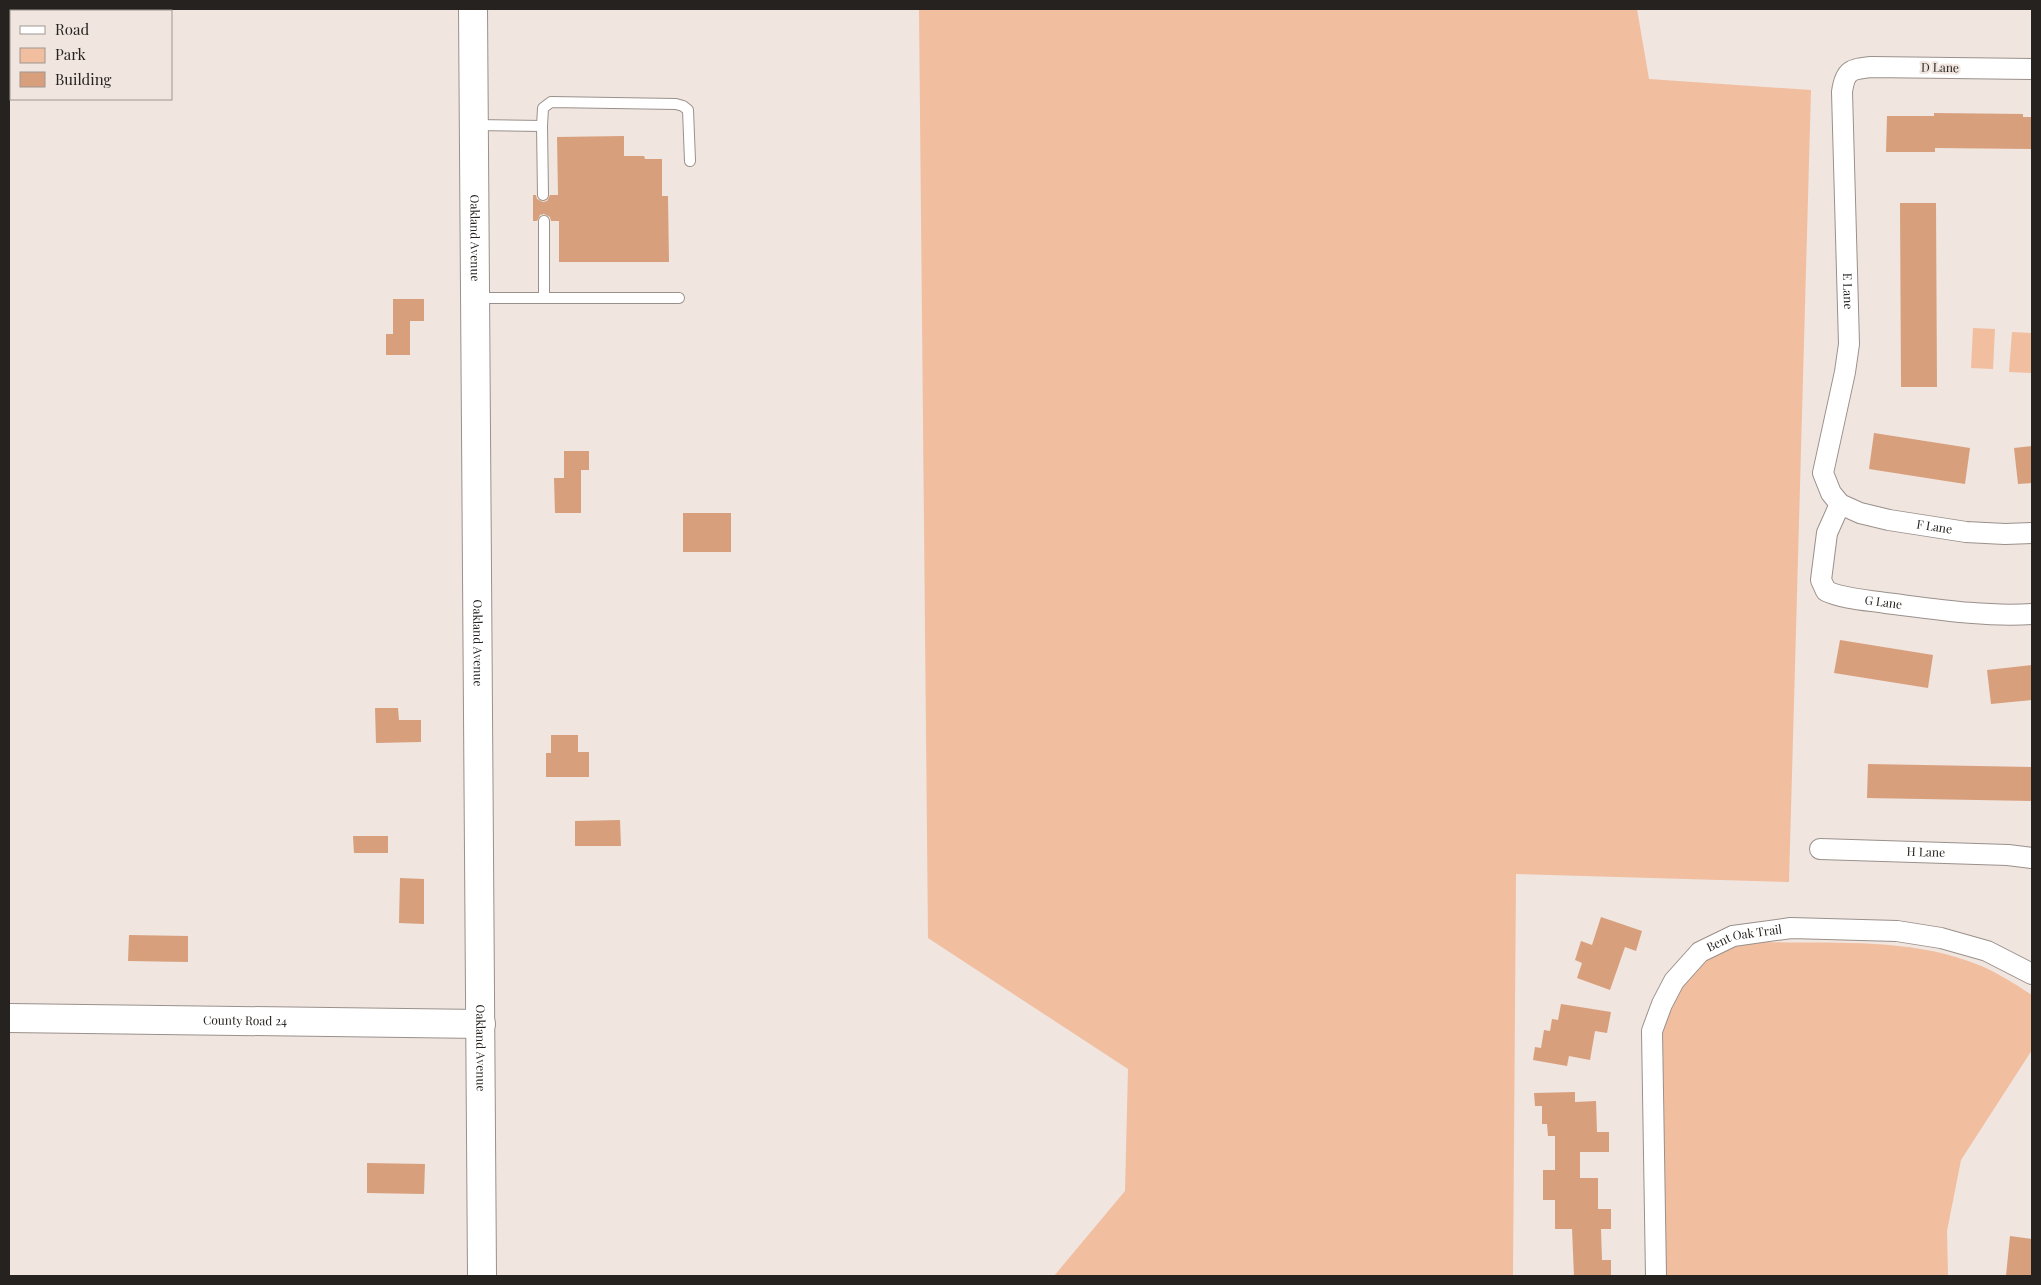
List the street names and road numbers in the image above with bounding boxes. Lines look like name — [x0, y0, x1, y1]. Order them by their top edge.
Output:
street label: D Lane — [1921, 59, 1959, 75]
street label: Oakland Avenue — [467, 194, 484, 282]
street label: E Lane — [1840, 273, 1857, 310]
street label: F Lane — [1916, 515, 1953, 537]
street label: G Lane — [1864, 591, 1903, 612]
street label: Oakland Avenue — [470, 599, 487, 687]
street label: H Lane — [1907, 843, 1945, 860]
street label: Bent Oak Trail — [1704, 920, 1783, 955]
street label: Oakland Avenue — [473, 1004, 490, 1091]
street label: County Road 24 — [203, 1011, 287, 1029]

